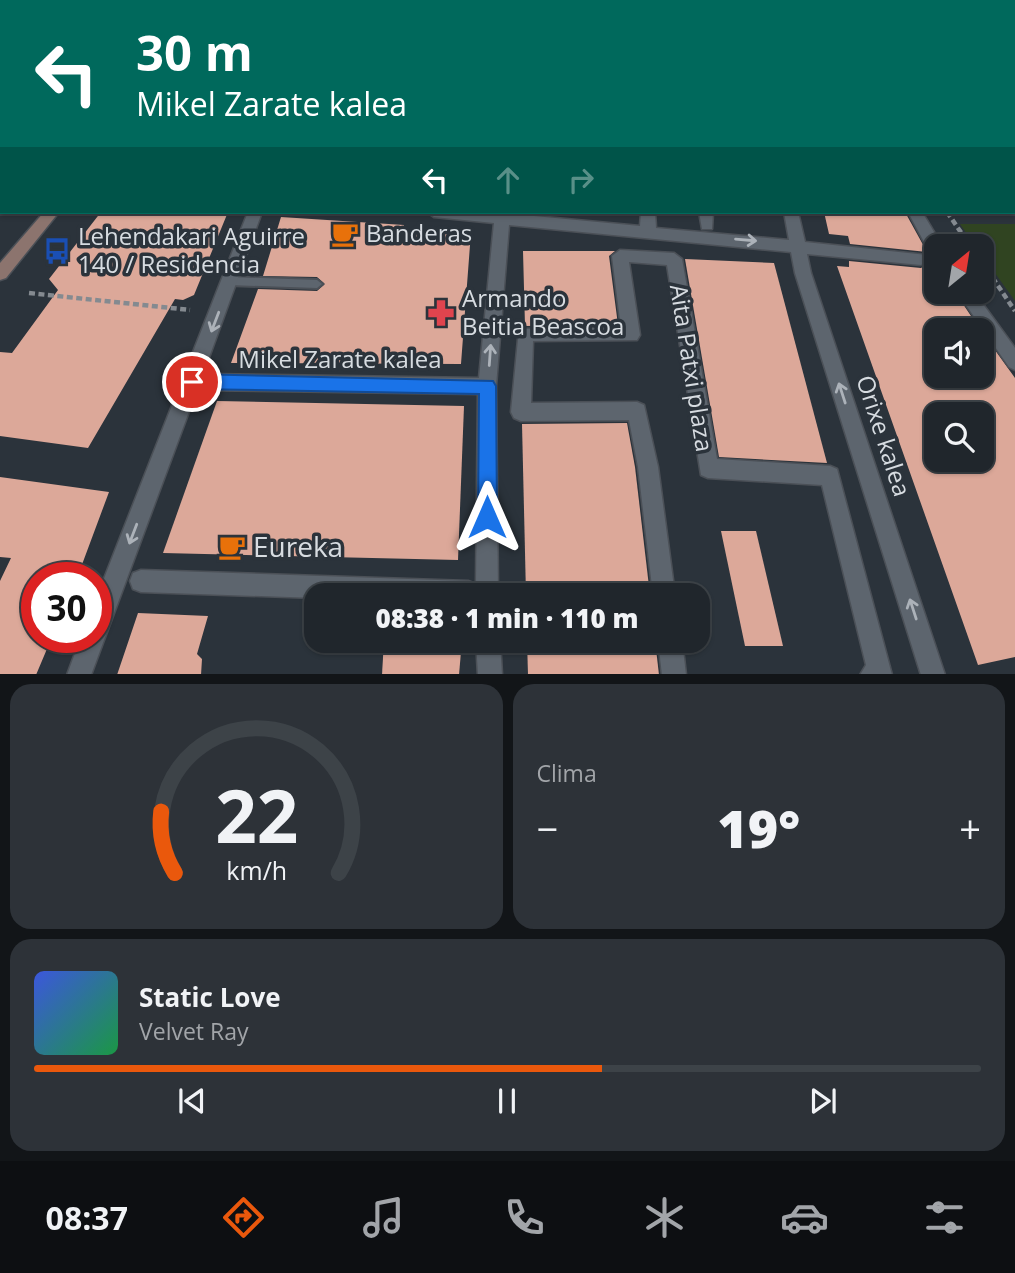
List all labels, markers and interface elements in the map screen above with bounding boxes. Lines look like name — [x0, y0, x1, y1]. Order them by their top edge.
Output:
text: 30 m — [136, 19, 253, 85]
icon: left — [21, 28, 112, 119]
text: Mikel Zarate kalea — [136, 82, 407, 125]
icon: left — [416, 161, 454, 199]
icon: ahead — [489, 161, 527, 199]
icon: right — [562, 161, 600, 199]
place label: Banderas — [366, 216, 472, 249]
place label: Lehendakari Aguirre 140 / Residencia — [78, 219, 305, 280]
cafe icon: Banderas — [330, 219, 360, 249]
one-way arrow — [734, 234, 757, 247]
north arrow — [924, 234, 994, 304]
map controls — [924, 234, 994, 472]
bus stop icon: Lehendakari Aguirre 140 / Residencia — [42, 236, 72, 266]
place label: Armando Beitia Beascoa — [462, 281, 624, 342]
street label: Aita Patxi plaza — [663, 282, 722, 454]
pharmacy icon: Armando Beitia Beascoa — [426, 298, 456, 328]
one-way arrow — [207, 310, 220, 332]
button: sound — [924, 318, 994, 388]
street label: Mikel Zarate kalea — [238, 342, 442, 375]
one-way arrow — [484, 345, 497, 367]
pin — [162, 352, 222, 412]
icon: arrive — [173, 363, 211, 401]
street label: Orixe kalea — [849, 371, 920, 500]
one-way arrow — [834, 383, 847, 405]
button: search — [924, 402, 994, 472]
position arrow — [450, 480, 524, 554]
one-way arrow — [125, 523, 138, 545]
place label: Eureka — [253, 527, 343, 565]
cafe icon: Eureka — [217, 532, 247, 562]
speed limit sign: 30 — [21, 562, 112, 653]
one-way arrow — [906, 599, 918, 621]
text: 08:38 · 1 min · 110 m — [376, 600, 638, 636]
text: Clima — [537, 757, 597, 789]
text: 22 — [215, 765, 298, 864]
text: 19° — [717, 792, 800, 863]
text: − — [537, 802, 558, 854]
text: + — [959, 802, 981, 854]
text: km/h — [226, 852, 287, 886]
text: Static Love — [139, 979, 281, 1015]
text: Velvet Ray — [139, 1015, 249, 1047]
icon: previous — [173, 1082, 211, 1120]
icon: pause — [488, 1082, 526, 1120]
icon: next — [804, 1082, 842, 1120]
icon: directions — [219, 1193, 268, 1242]
icon: music — [359, 1193, 408, 1242]
icon: phone — [500, 1193, 549, 1242]
icon: climate — [640, 1193, 689, 1242]
icon: car — [780, 1193, 829, 1242]
icon: filters — [920, 1193, 969, 1242]
text: 08:37 — [46, 1196, 128, 1239]

